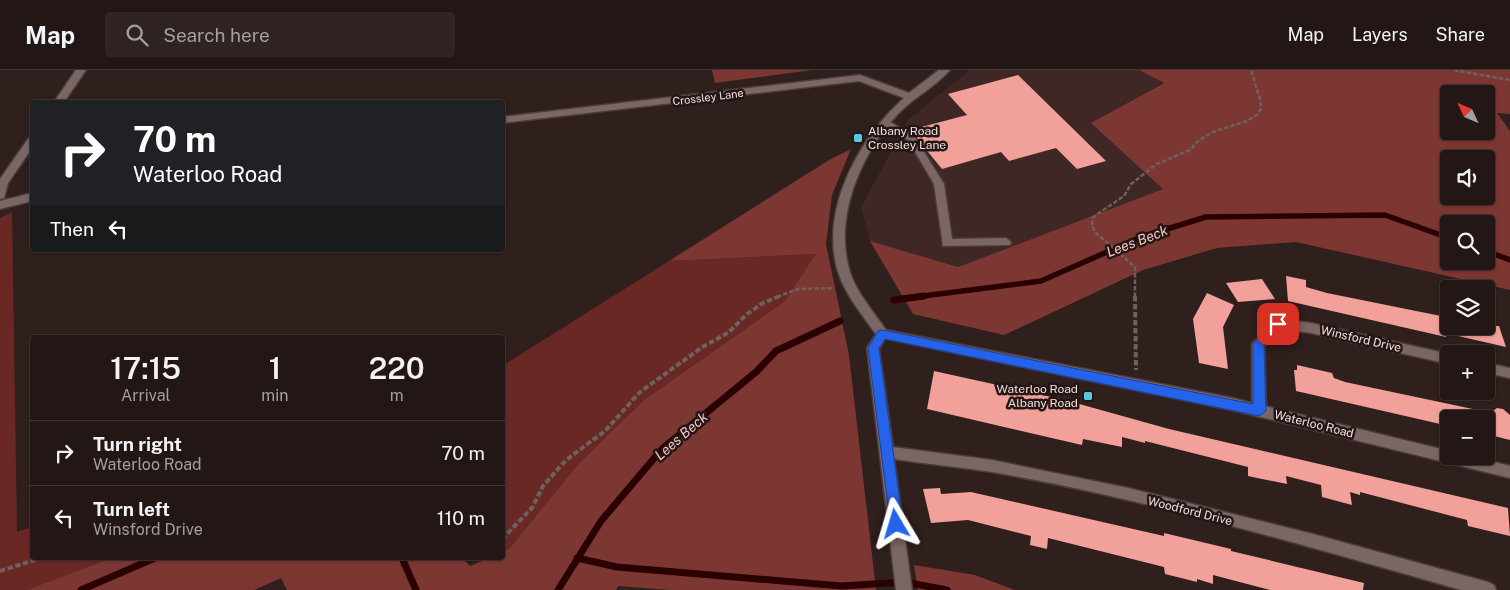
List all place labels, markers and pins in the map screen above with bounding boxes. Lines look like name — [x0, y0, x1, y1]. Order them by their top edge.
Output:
place label: Albany Road Crossley Lane — [868, 124, 946, 152]
marker: Albany Road Crossley Lane — [852, 132, 864, 144]
pin — [1257, 303, 1299, 345]
place label: Waterloo Road Albany Road — [997, 382, 1078, 410]
marker: Waterloo Road Albany Road — [1082, 390, 1094, 402]

